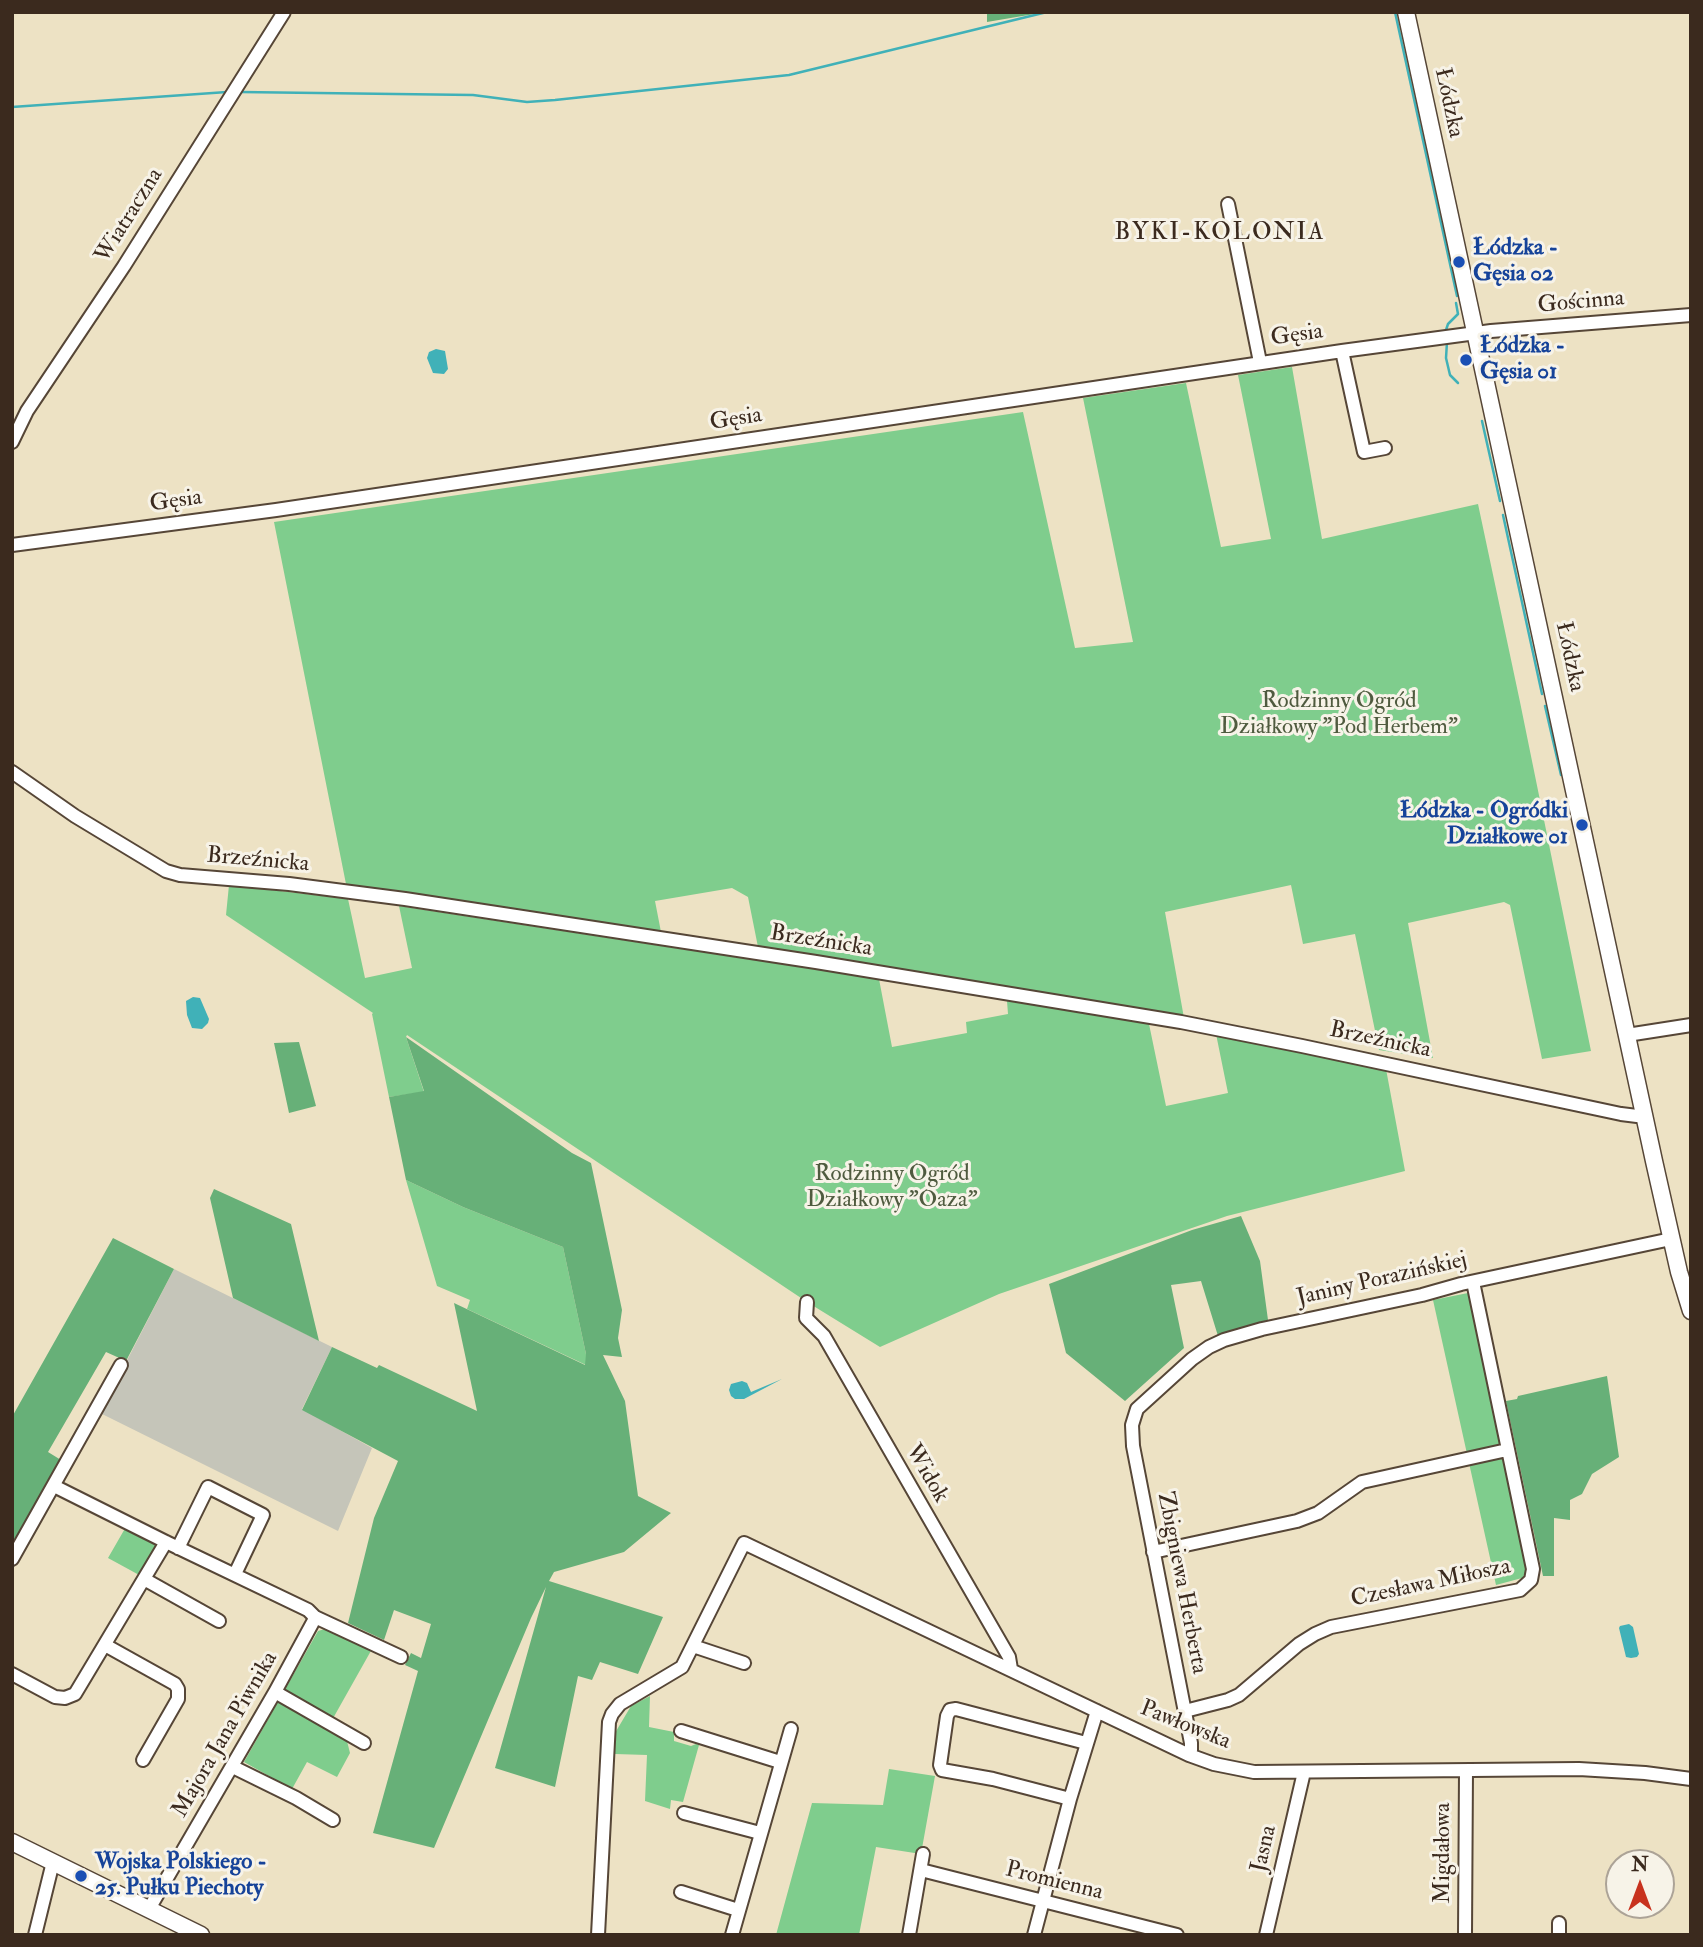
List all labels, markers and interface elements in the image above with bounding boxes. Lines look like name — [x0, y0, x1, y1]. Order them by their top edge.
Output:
street label: Łódzka — [1427, 66, 1469, 140]
street label: Wiatraczna — [90, 164, 170, 268]
district label: BYKI-KOLONIA — [1116, 220, 1324, 248]
place label: Łódzka - Gęsia 02 — [1473, 235, 1558, 289]
marker: Łódzka - Gęsia 02 — [1451, 254, 1467, 270]
street label: Gościnna — [1537, 285, 1625, 321]
street label: Gęsia — [1269, 319, 1325, 353]
place label: Łódzka - Gęsia 01 — [1480, 333, 1565, 387]
marker: Łódzka - Gęsia 01 — [1458, 352, 1474, 368]
street label: Gęsia — [708, 402, 764, 438]
street label: Gęsia — [148, 485, 204, 519]
street label: Łódzka — [1548, 620, 1590, 694]
park label: Rodzinny Ogród Działkowy "Pod Herbem" — [1220, 688, 1458, 742]
place label: Łódzka - Ogródki Działkowe 01 — [1400, 798, 1568, 852]
marker: Łódzka - Ogródki Działkowe 01 — [1574, 817, 1590, 833]
street label: Brzeźnicka — [206, 843, 310, 879]
street label: Brzeźnicka — [768, 920, 874, 964]
street label: Brzeźnicka — [1327, 1017, 1433, 1065]
park label: Rodzinny Ogród Działkowy "Oaza" — [806, 1161, 978, 1215]
street label: Janiny Porazińskiej — [1294, 1247, 1470, 1313]
street label: Widok — [898, 1440, 954, 1508]
street label: Zbigniewa Herberta — [1150, 1490, 1212, 1676]
street label: Czesława Miłosza — [1349, 1554, 1513, 1614]
street label: Majora Jana Piwnika — [167, 1647, 285, 1823]
street label: Pawłowska — [1136, 1695, 1234, 1757]
street label: Migdałowa — [1430, 1803, 1458, 1903]
street label: Jasna — [1246, 1823, 1284, 1875]
place label: Wojska Polskiego - 25. Pułku Piechoty — [95, 1849, 267, 1903]
north arrow — [1605, 1849, 1675, 1919]
text: N — [1631, 1853, 1649, 1877]
street label: Promienna — [1002, 1857, 1106, 1907]
marker: Wojska Polskiego - 25. Pułku Piechoty — [73, 1868, 89, 1884]

